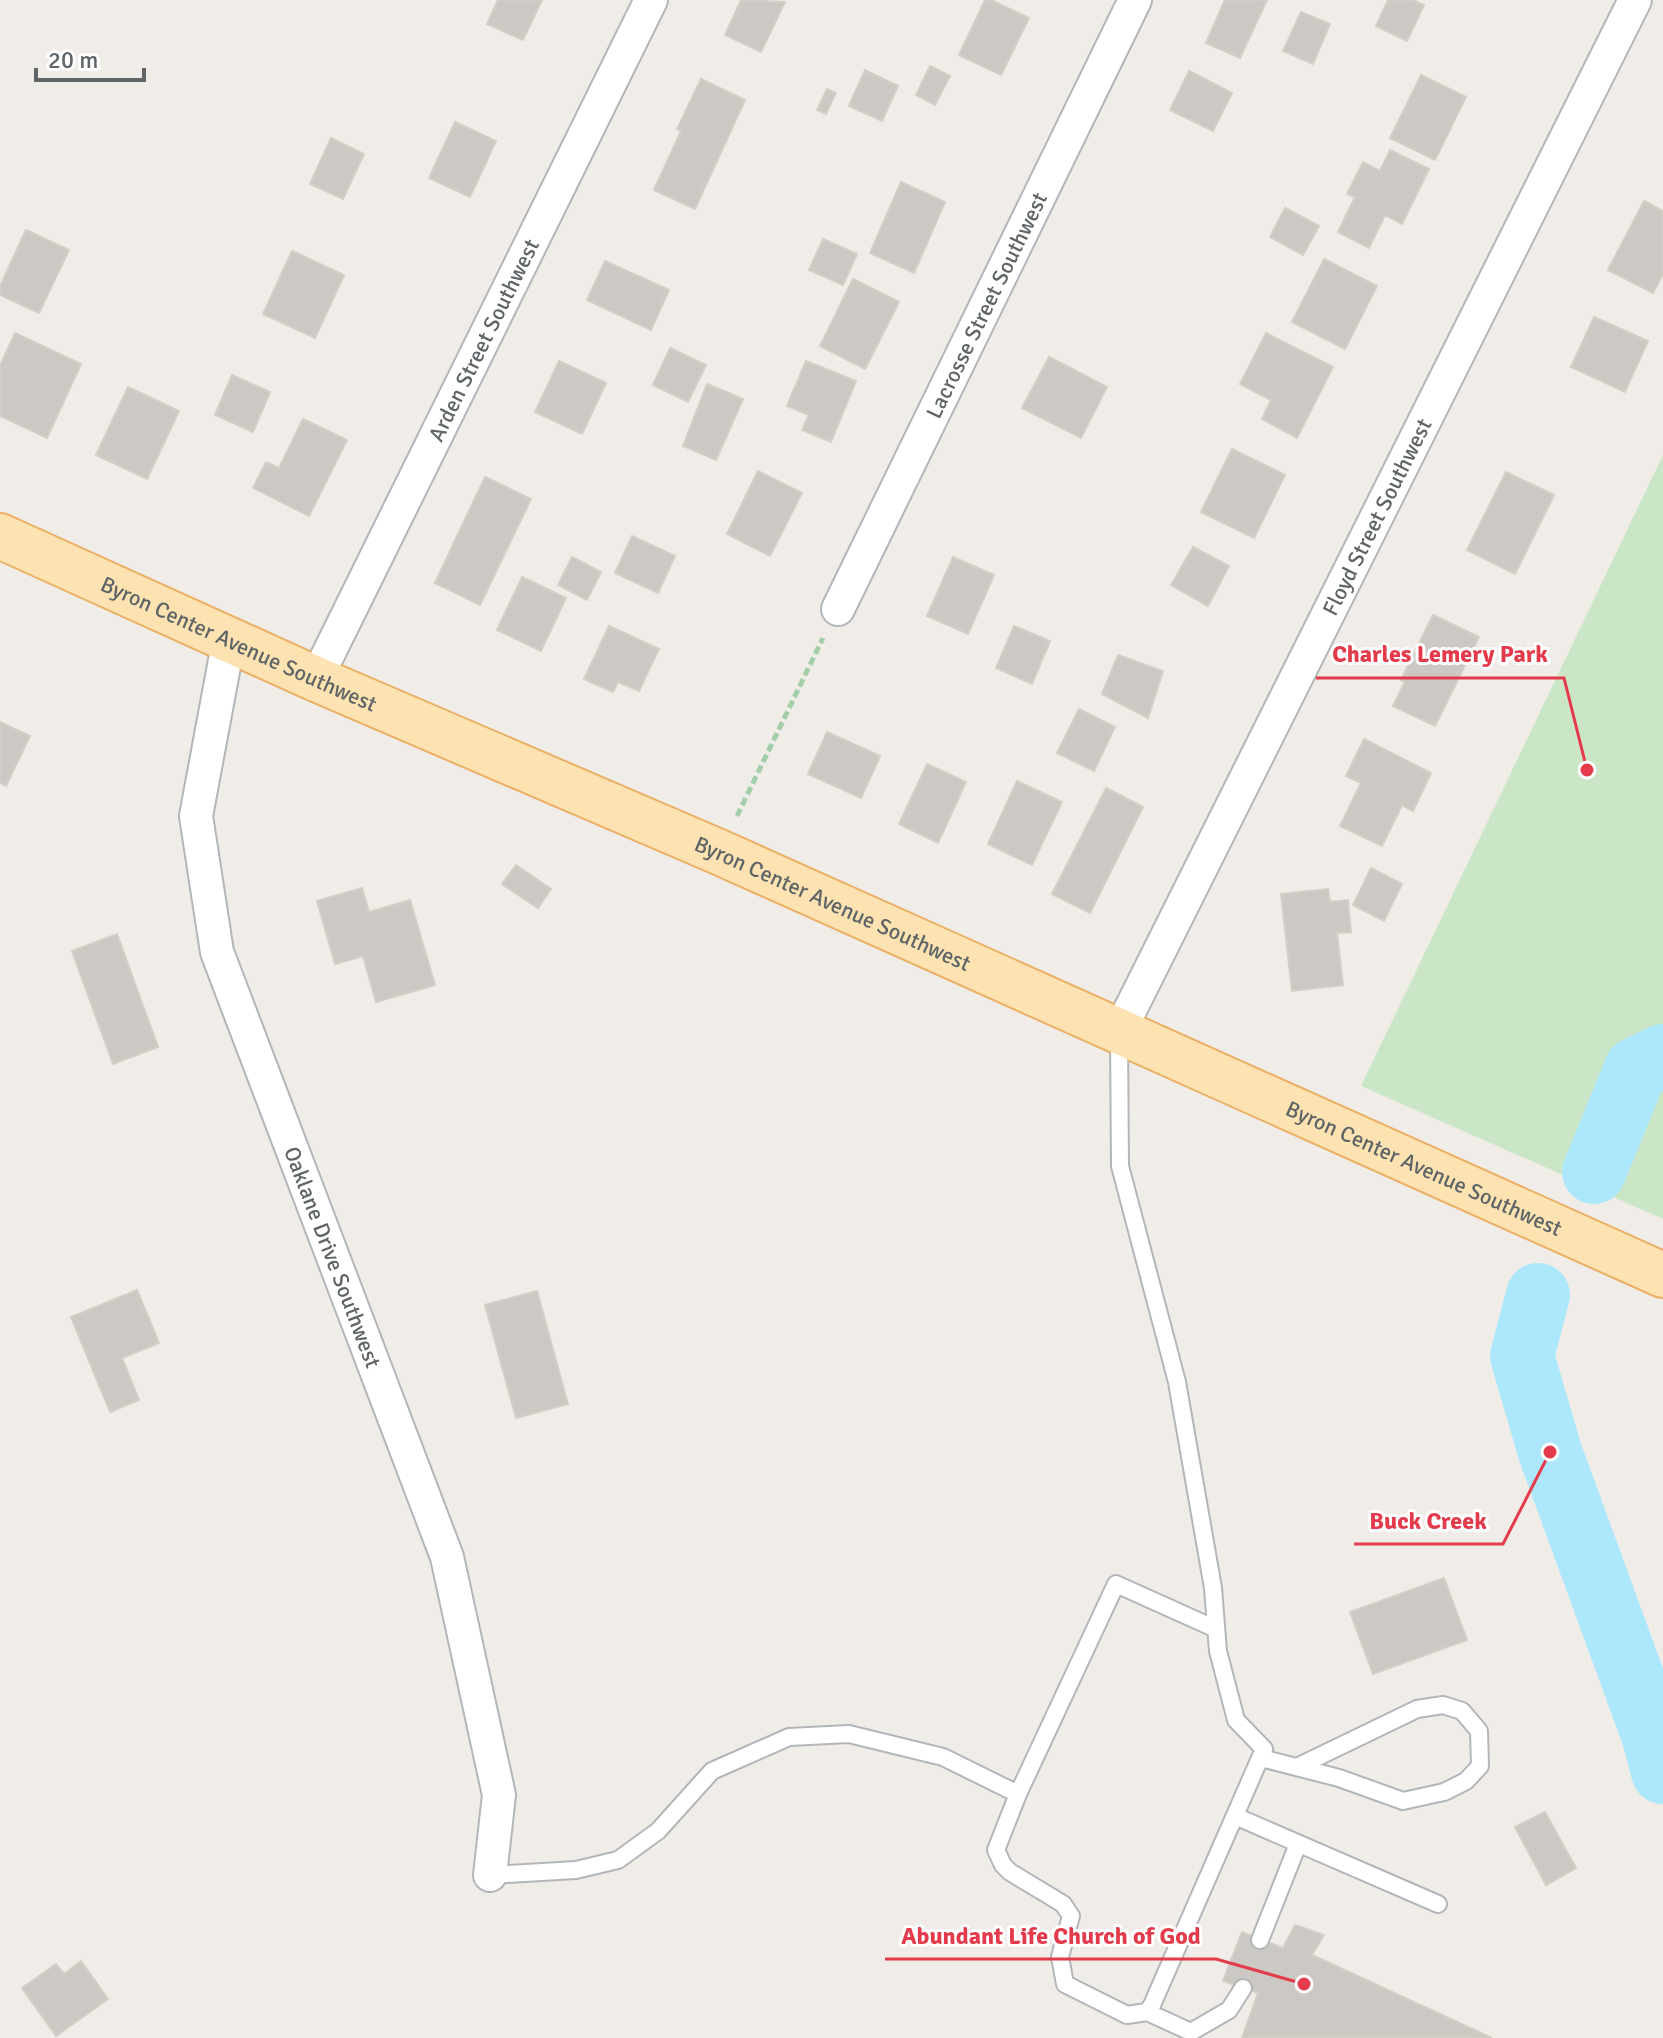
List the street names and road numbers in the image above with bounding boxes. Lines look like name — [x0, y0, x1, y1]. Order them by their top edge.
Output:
street label: Lacrosse Street Southwest — [920, 188, 1053, 423]
street label: Arden Street Southwest — [422, 234, 545, 446]
street label: Floyd Street Southwest — [1317, 414, 1438, 620]
street label: Byron Center Avenue Southwest — [96, 570, 381, 718]
street label: Byron Center Avenue Southwest — [690, 830, 975, 977]
street label: Byron Center Avenue Southwest — [1282, 1095, 1566, 1242]
street label: Oaklane Drive Southwest — [278, 1143, 387, 1372]

